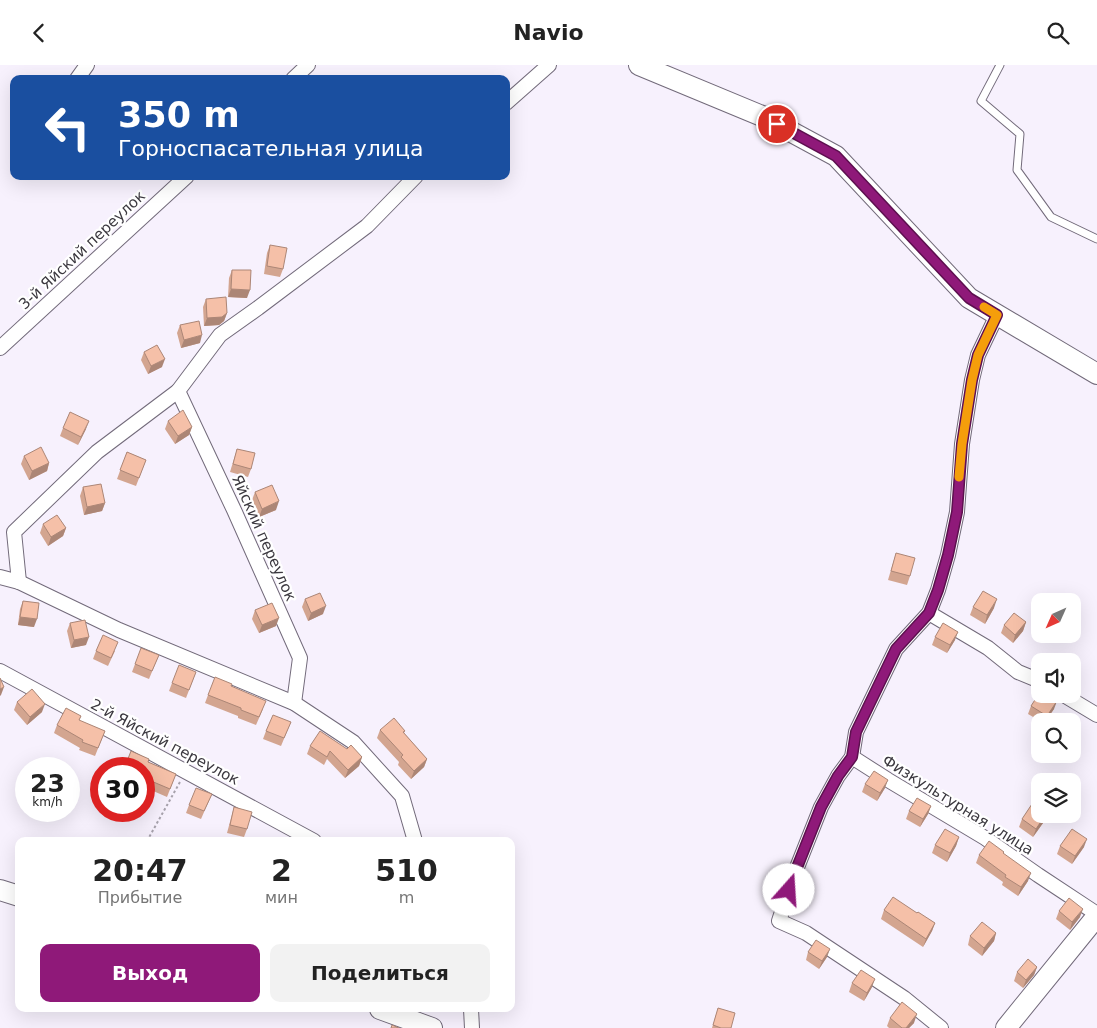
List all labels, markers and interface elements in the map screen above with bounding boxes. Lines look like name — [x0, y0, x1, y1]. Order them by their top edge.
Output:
icon: back — [25, 19, 53, 47]
icon: search — [1044, 19, 1072, 47]
text: Navio — [513, 20, 584, 45]
icon: left — [35, 95, 100, 160]
text: 350 m — [118, 95, 240, 135]
pin — [756, 103, 798, 145]
icon: arrive — [763, 110, 791, 138]
text: Горноспасательная улица — [118, 136, 424, 161]
street label: 3-й Яйский переулок — [15, 187, 149, 313]
street label: Яйский переулок — [228, 472, 300, 604]
north arrow — [1031, 593, 1081, 643]
map controls — [1031, 593, 1081, 823]
button: sound — [1031, 653, 1081, 703]
street label: 2-й Яйский переулок — [88, 695, 242, 789]
button: search — [1031, 713, 1081, 763]
street label: Физкультурная улица — [879, 751, 1037, 859]
speed limit sign: 30 — [90, 757, 155, 822]
text: 23 — [30, 769, 65, 798]
button: layers — [1031, 773, 1081, 823]
text: km/h — [32, 795, 63, 809]
text: 20:47 — [92, 853, 188, 888]
text: 2 — [271, 853, 292, 888]
text: 510 — [375, 853, 438, 888]
position arrow — [762, 863, 814, 915]
text: Прибытие — [98, 888, 182, 907]
text: мин — [265, 888, 298, 907]
text: m — [399, 888, 414, 907]
button: Выход — [40, 944, 260, 1002]
button: Поделиться — [270, 944, 490, 1002]

